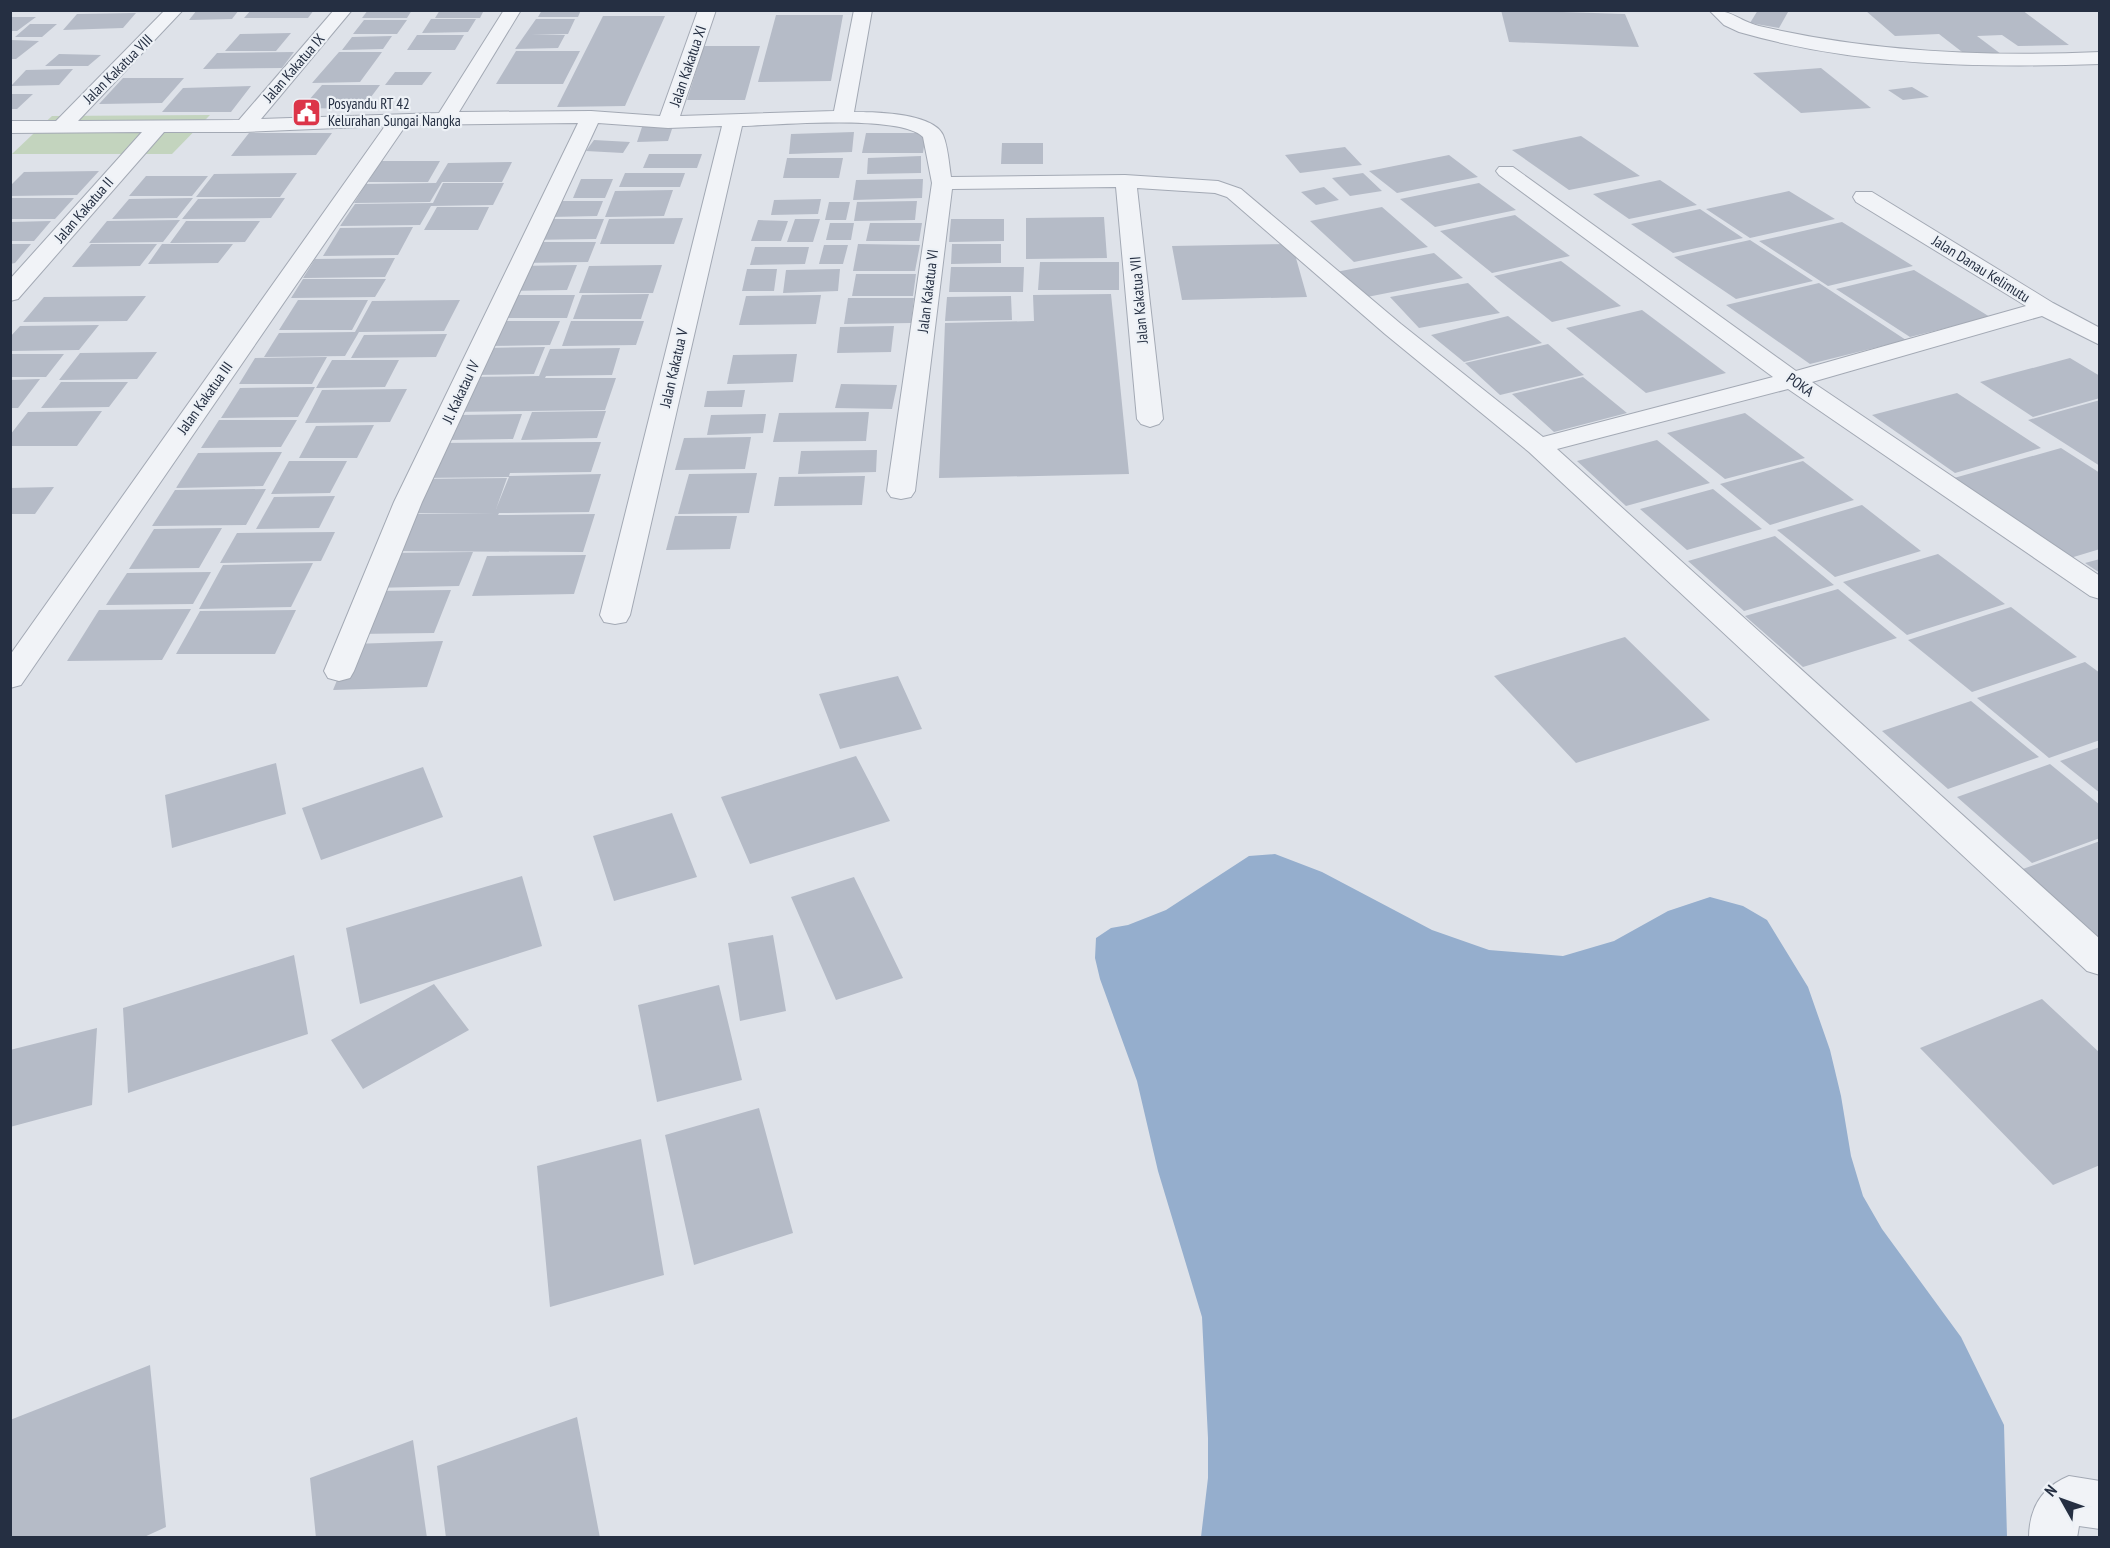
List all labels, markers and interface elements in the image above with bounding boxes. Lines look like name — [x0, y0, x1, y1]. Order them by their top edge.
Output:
street label: Jalan Kakatua XI — [665, 23, 710, 110]
street label: Jalan Kakatua IX — [258, 29, 329, 107]
street label: Jalan Kakatua VIII — [78, 30, 156, 108]
place label: Posyandu RT 42 Kelurahan Sungai Nangka — [328, 94, 461, 130]
public building icon: Posyandu RT 42 Kelurahan Sungai Nangka — [291, 97, 323, 129]
street label: Jalan Kakatua II — [49, 173, 117, 247]
street label: Jalan Danau Kelimutu — [1928, 230, 2034, 306]
street label: Jalan Kakatua VI — [913, 248, 942, 335]
street label: Jalan Kakatua VII — [1125, 256, 1152, 345]
street label: Jalan Kakatua V — [655, 327, 692, 410]
street label: Jl. Kakatau IV — [437, 357, 483, 427]
street label: Jalan Kakatua III — [172, 358, 236, 438]
street label: POKA — [1783, 369, 1818, 401]
north arrow — [2032, 1470, 2092, 1530]
text: N — [2040, 1481, 2061, 1500]

